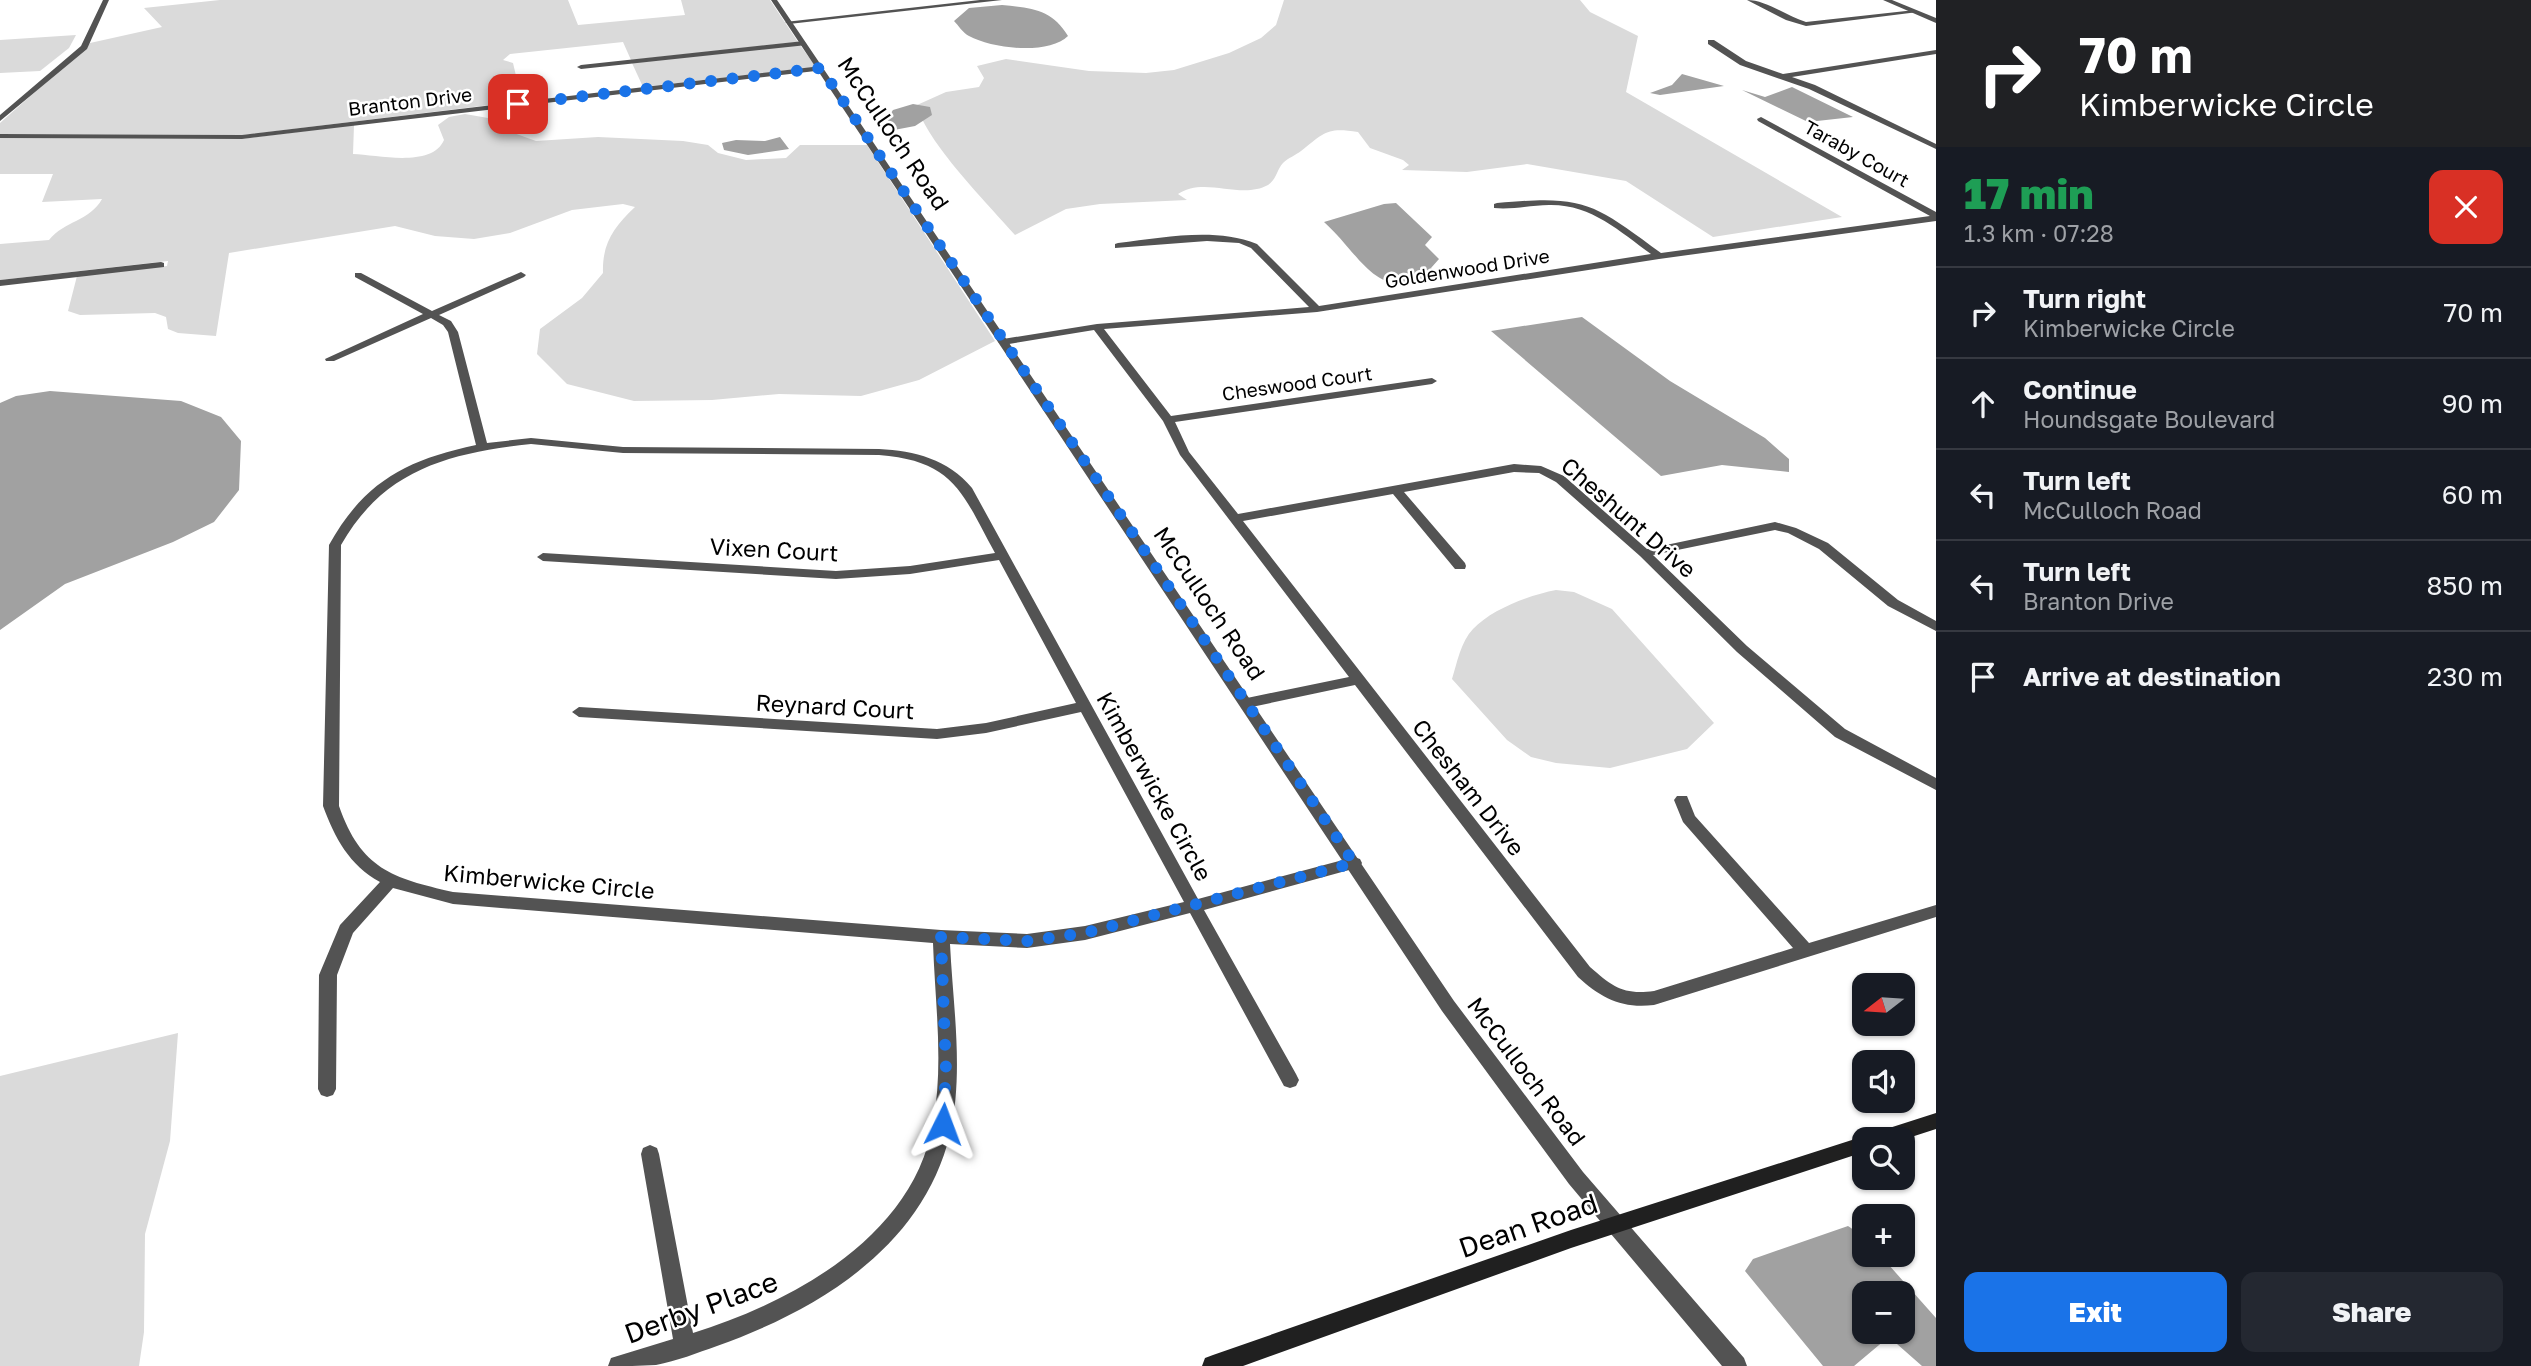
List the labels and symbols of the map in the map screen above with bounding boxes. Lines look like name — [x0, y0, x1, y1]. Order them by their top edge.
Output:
street label: McCulloch Road — [832, 51, 956, 215]
pin — [488, 74, 548, 134]
street label: Branton Drive — [347, 82, 473, 120]
street label: Taraby Court — [1800, 115, 1914, 191]
street label: Goldenwood Drive — [1383, 244, 1551, 292]
street label: Cheswood Court — [1220, 361, 1374, 405]
street label: Cheshunt Drive — [1556, 451, 1702, 583]
street label: McCulloch Road — [1148, 521, 1272, 685]
street label: Vixen Court — [709, 532, 839, 566]
street label: Kimberwicke Circle — [1091, 687, 1219, 885]
street label: Reynard Court — [755, 688, 915, 724]
street label: Chesham Drive — [1407, 713, 1531, 861]
street label: Kimberwicke Circle — [442, 858, 656, 904]
north arrow — [1852, 973, 1914, 1036]
street label: McCulloch Road — [1462, 991, 1592, 1151]
position arrow — [906, 1087, 980, 1161]
street label: Dean Road — [1454, 1186, 1602, 1264]
street label: Derby Place — [620, 1264, 782, 1350]

